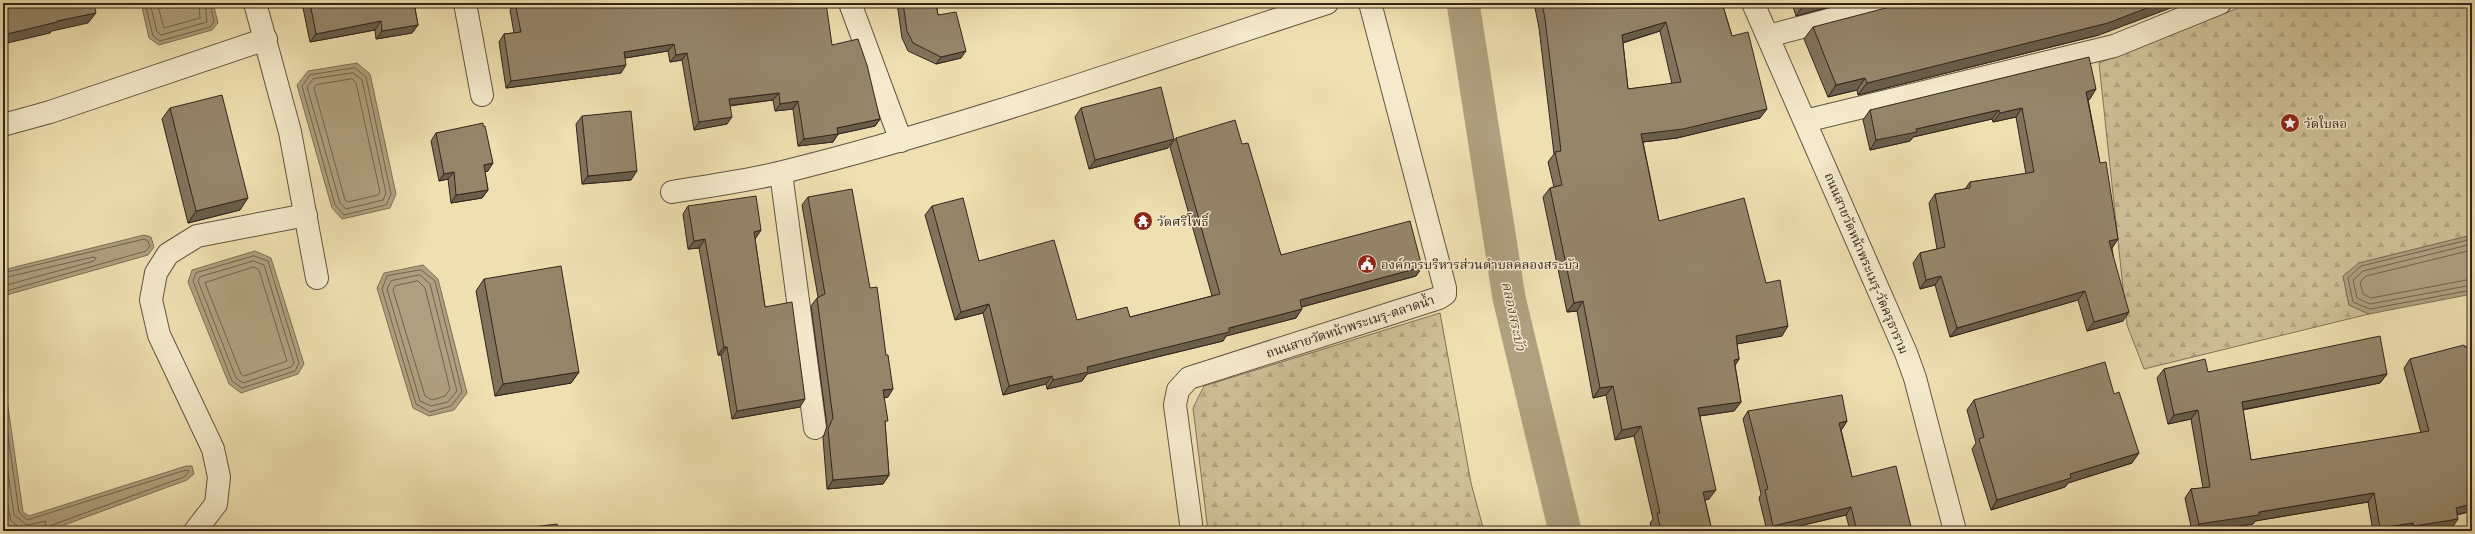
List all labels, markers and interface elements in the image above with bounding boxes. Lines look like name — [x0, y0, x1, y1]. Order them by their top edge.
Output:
place icon: วัดใบลอ — [2279, 112, 2301, 134]
place label: วัดใบลอ — [2304, 114, 2347, 133]
street label: ถนนสายวัดหน้าพระเมรุ-วัดครุธาราม — [1820, 169, 1914, 357]
temple icon: วัดศรีโพธิ์ — [1132, 210, 1154, 232]
place label: วัดศรีโพธิ์ — [1157, 212, 1210, 231]
public building icon: องค์การบริหารส่วนตำบลคลองสระบัว — [1356, 253, 1378, 275]
place label: องค์การบริหารส่วนตำบลคลองสระบัว — [1381, 255, 1579, 274]
water label: คลองสระบัว — [1497, 279, 1531, 353]
street label: ถนนสายวัดหน้าพระเมรุ-ตลาดน้ำ — [1263, 290, 1437, 363]

